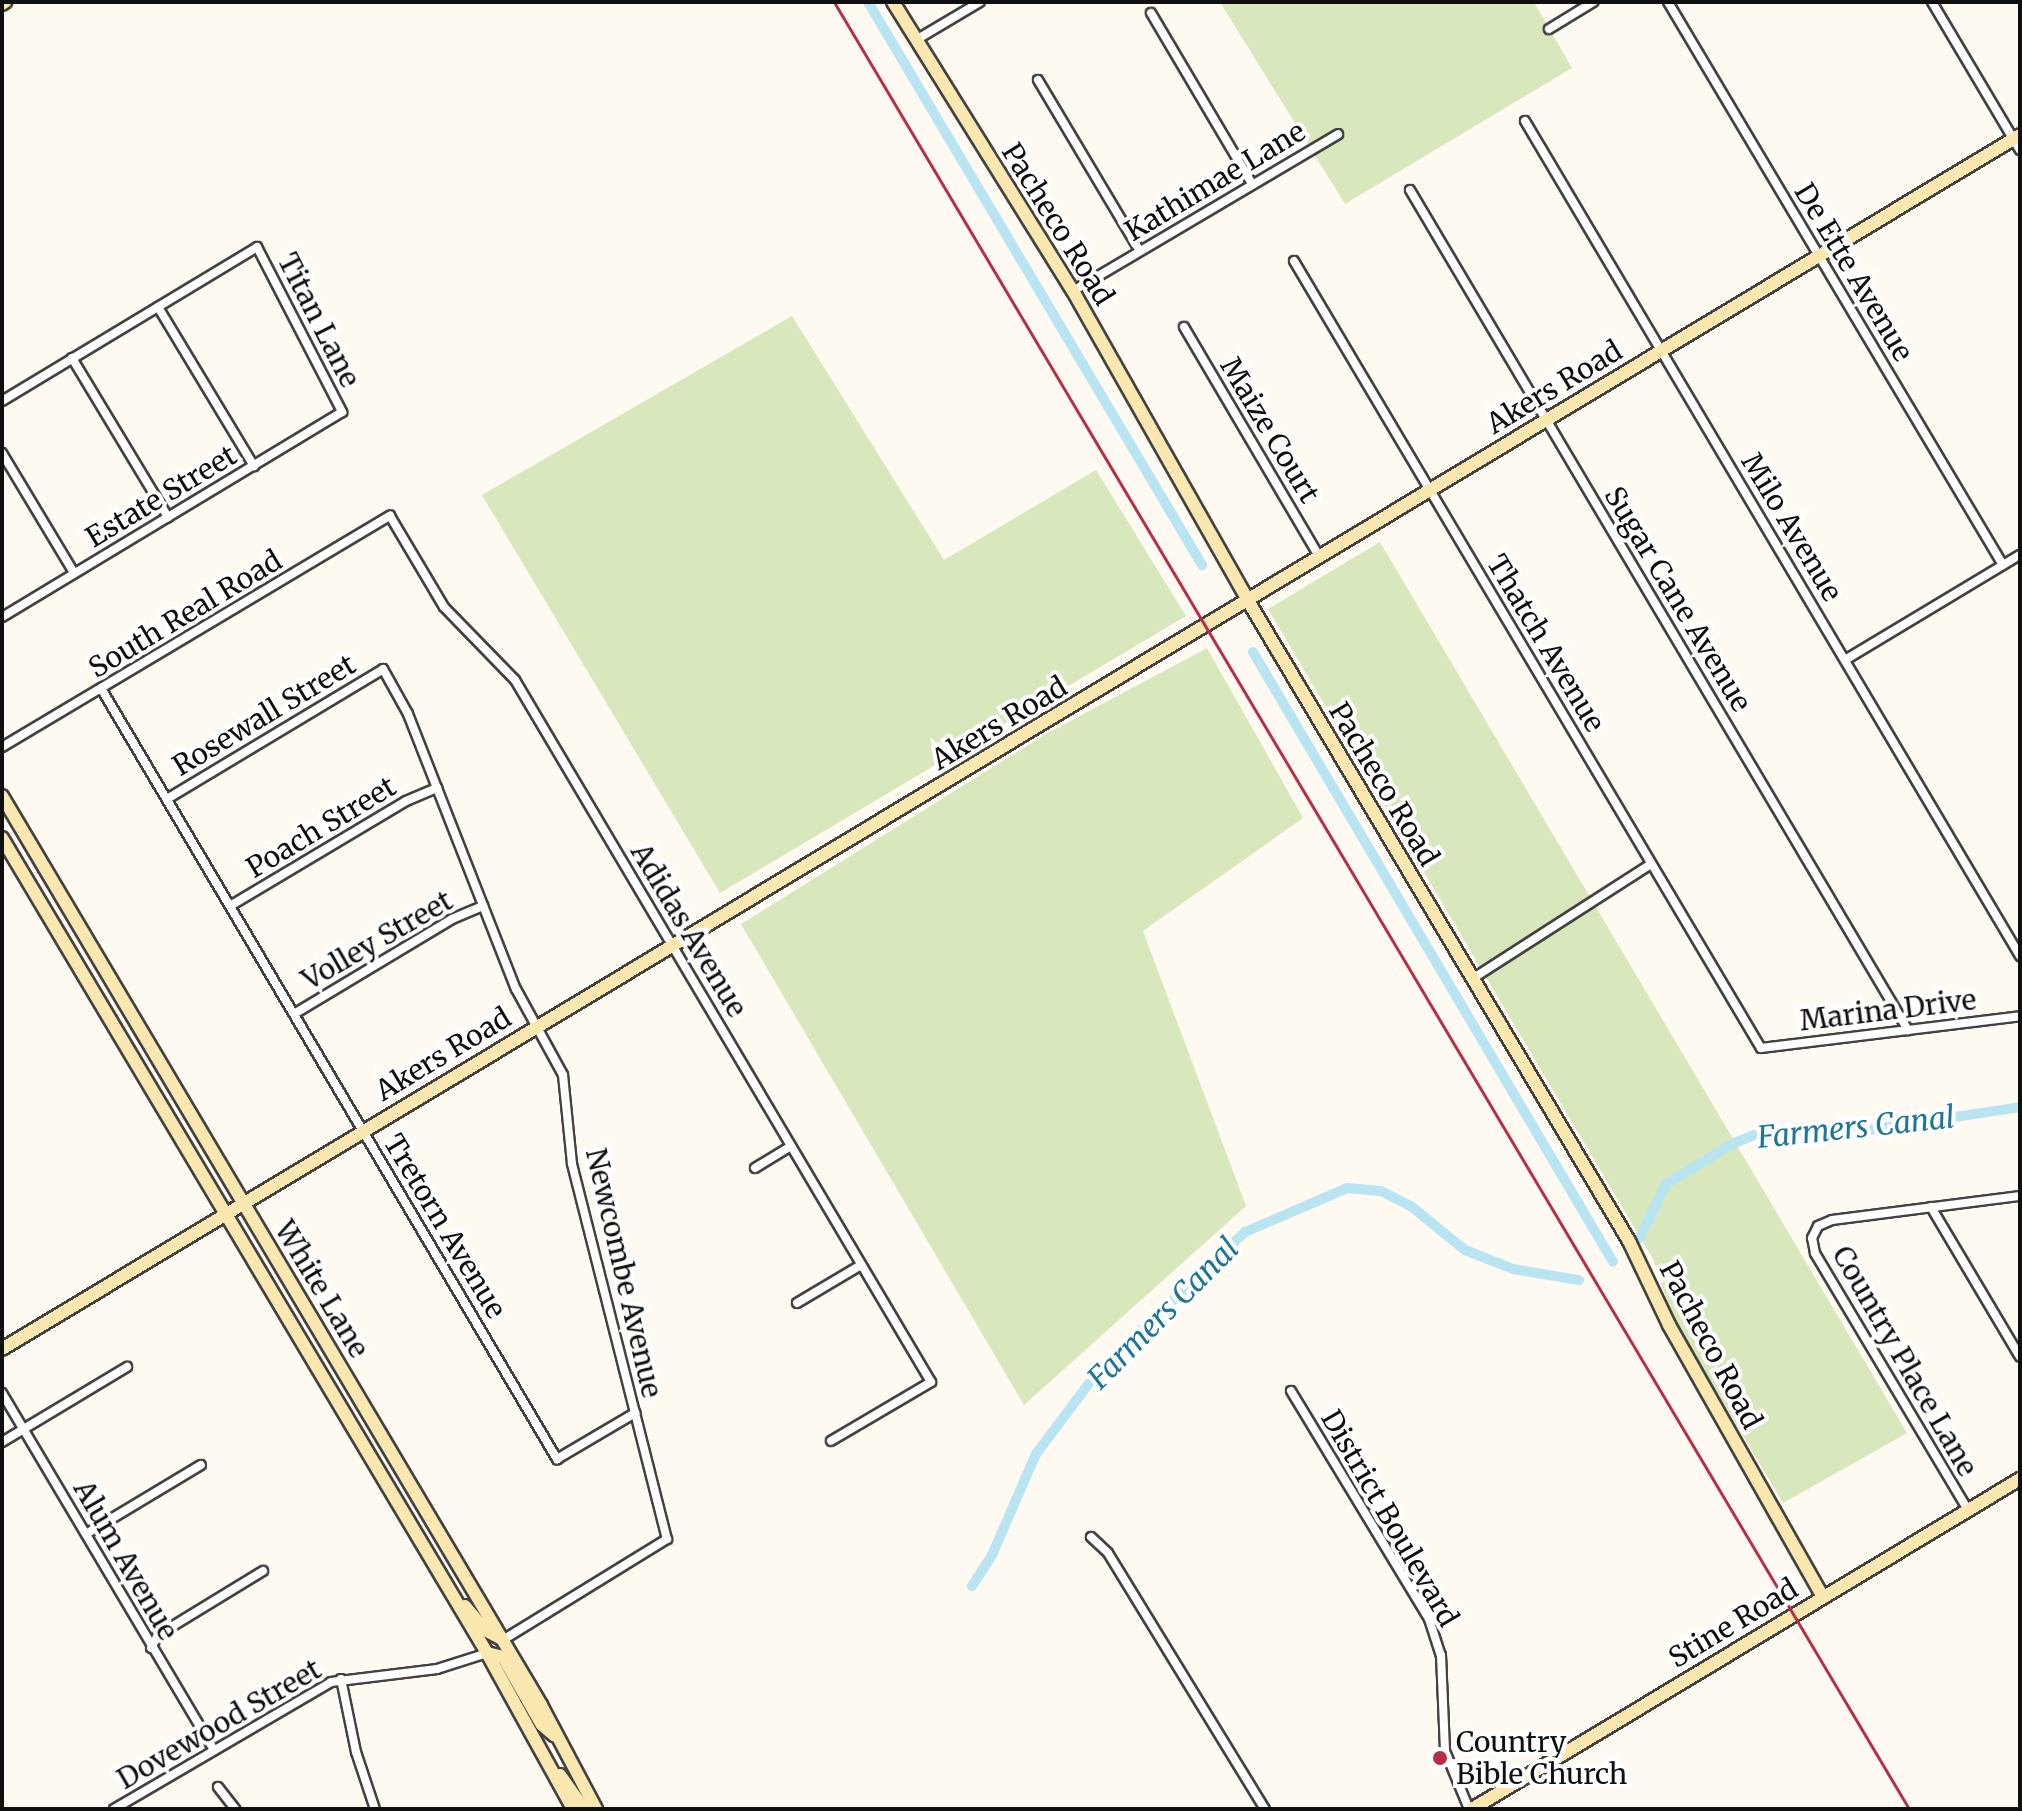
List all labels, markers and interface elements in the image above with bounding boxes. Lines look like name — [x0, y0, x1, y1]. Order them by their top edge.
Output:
street label: Kathimae Lane — [1119, 114, 1311, 248]
street label: Pacheco Road — [995, 137, 1121, 311]
street label: De Ette Avenue — [1788, 177, 1920, 367]
street label: Titan Lane — [271, 247, 367, 393]
street label: Akers Road — [1480, 333, 1628, 441]
street label: Maize Court — [1213, 351, 1327, 509]
street label: Estate Street — [80, 438, 242, 554]
street label: Milo Avenue — [1735, 447, 1849, 607]
street label: Sugar Cane Avenue — [1598, 481, 1758, 717]
street label: South Real Road — [83, 543, 287, 685]
street label: Thatch Avenue — [1480, 548, 1612, 738]
street label: Rosewall Street — [167, 647, 361, 783]
street label: Akers Road — [925, 669, 1073, 777]
street label: Pacheco Road — [1322, 696, 1446, 872]
street label: Poach Street — [240, 769, 402, 885]
street label: Adidas Avenue — [624, 837, 754, 1023]
street label: Volley Street — [296, 883, 458, 997]
street label: Marina Drive — [1798, 983, 1978, 1037]
street label: Akers Road — [369, 1000, 517, 1108]
water label: Farmers Canal — [1756, 1099, 1956, 1155]
street label: Tretorn Avenue — [377, 1128, 513, 1324]
street label: Newcombe Avenue — [579, 1145, 669, 1401]
street label: White Lane — [268, 1214, 376, 1364]
water label: Farmers Canal — [1080, 1230, 1246, 1396]
street label: Country Place Lane — [1825, 1240, 1985, 1482]
street label: Pacheco Road — [1653, 1256, 1769, 1434]
street label: District Boulevard — [1314, 1404, 1466, 1632]
street label: Alum Avenue — [67, 1474, 185, 1646]
street label: Stine Road — [1662, 1571, 1804, 1675]
street label: Dovewood Street — [111, 1652, 327, 1796]
place label: Country Bible Church — [1456, 1725, 1627, 1791]
marker: Country Bible Church — [1431, 1749, 1449, 1767]

